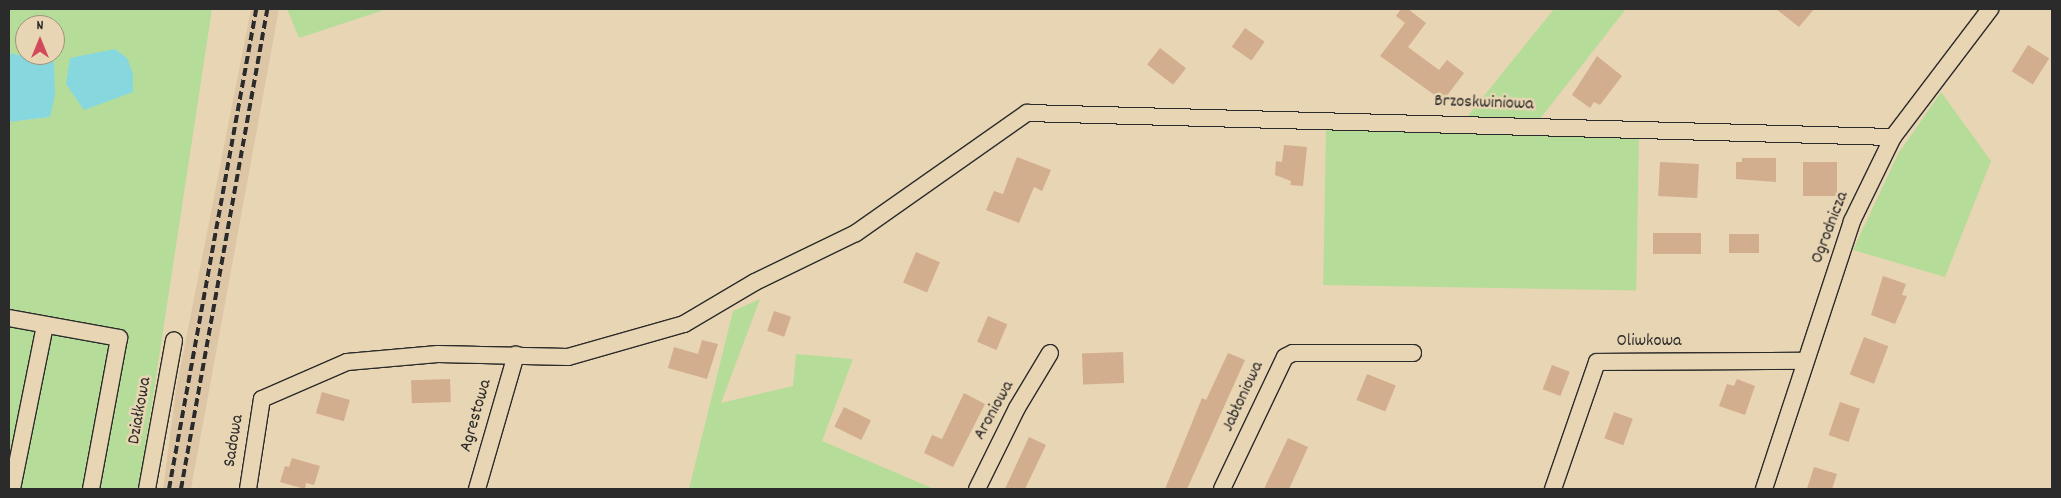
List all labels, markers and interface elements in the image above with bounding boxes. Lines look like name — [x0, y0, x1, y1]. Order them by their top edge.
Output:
north arrow — [15, 15, 65, 65]
text: N — [37, 16, 43, 36]
street label: Brzoskwiniowa — [1434, 91, 1534, 117]
street label: Ogrodnicza — [1807, 189, 1855, 267]
street label: Oliwkowa — [1617, 331, 1681, 353]
street label: Jabłoniowa — [1218, 358, 1270, 436]
street label: Działkowa — [124, 376, 158, 446]
street label: Agrestowa — [456, 377, 498, 455]
street label: Aroniowa — [970, 378, 1020, 444]
street label: Sadowa — [220, 413, 250, 469]

